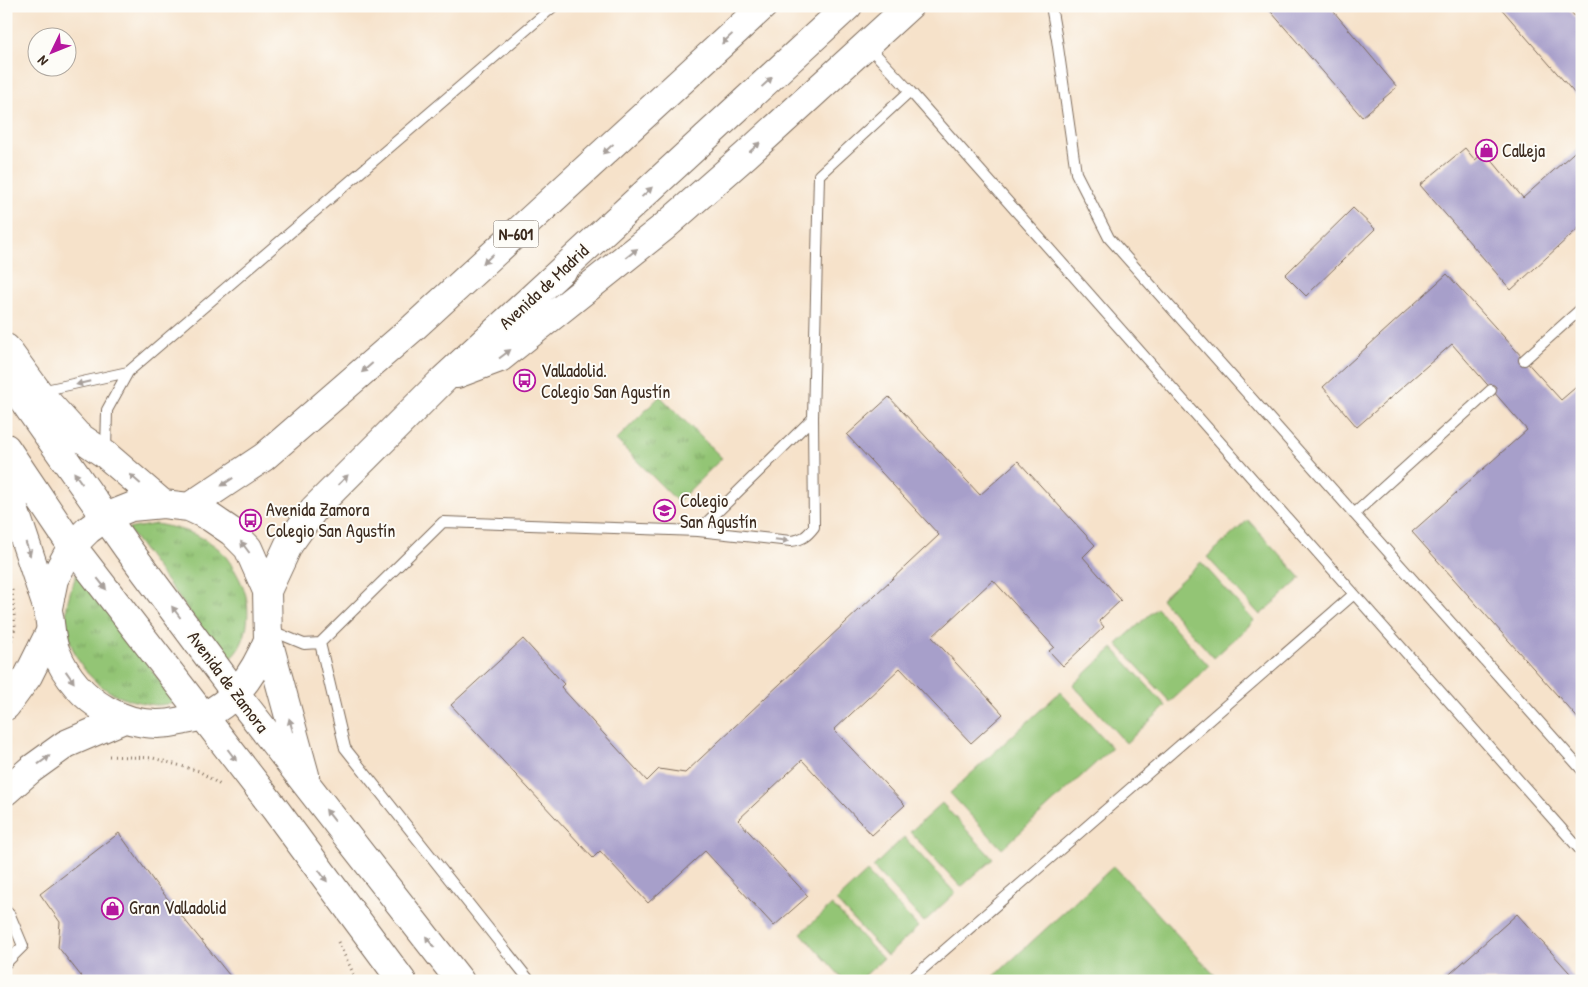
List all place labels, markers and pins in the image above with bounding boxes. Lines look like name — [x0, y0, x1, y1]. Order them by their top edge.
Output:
place label: Calleja — [1502, 138, 1545, 163]
shop icon: Calleja — [1474, 139, 1498, 163]
place label: Valladolid. Colegio San Agustín — [541, 358, 670, 404]
bus stop icon: Valladolid. Colegio San Agustín — [513, 369, 537, 393]
place label: Colegio San Agustín — [680, 488, 757, 534]
place label: Avenida Zamora Colegio San Agustín — [266, 497, 395, 543]
school or university icon: Colegio San Agustín — [652, 499, 676, 523]
bus stop icon: Avenida Zamora Colegio San Agustín — [238, 508, 262, 532]
place label: Gran Valladolid — [129, 895, 226, 920]
shop icon: Gran Valladolid — [101, 896, 125, 920]

